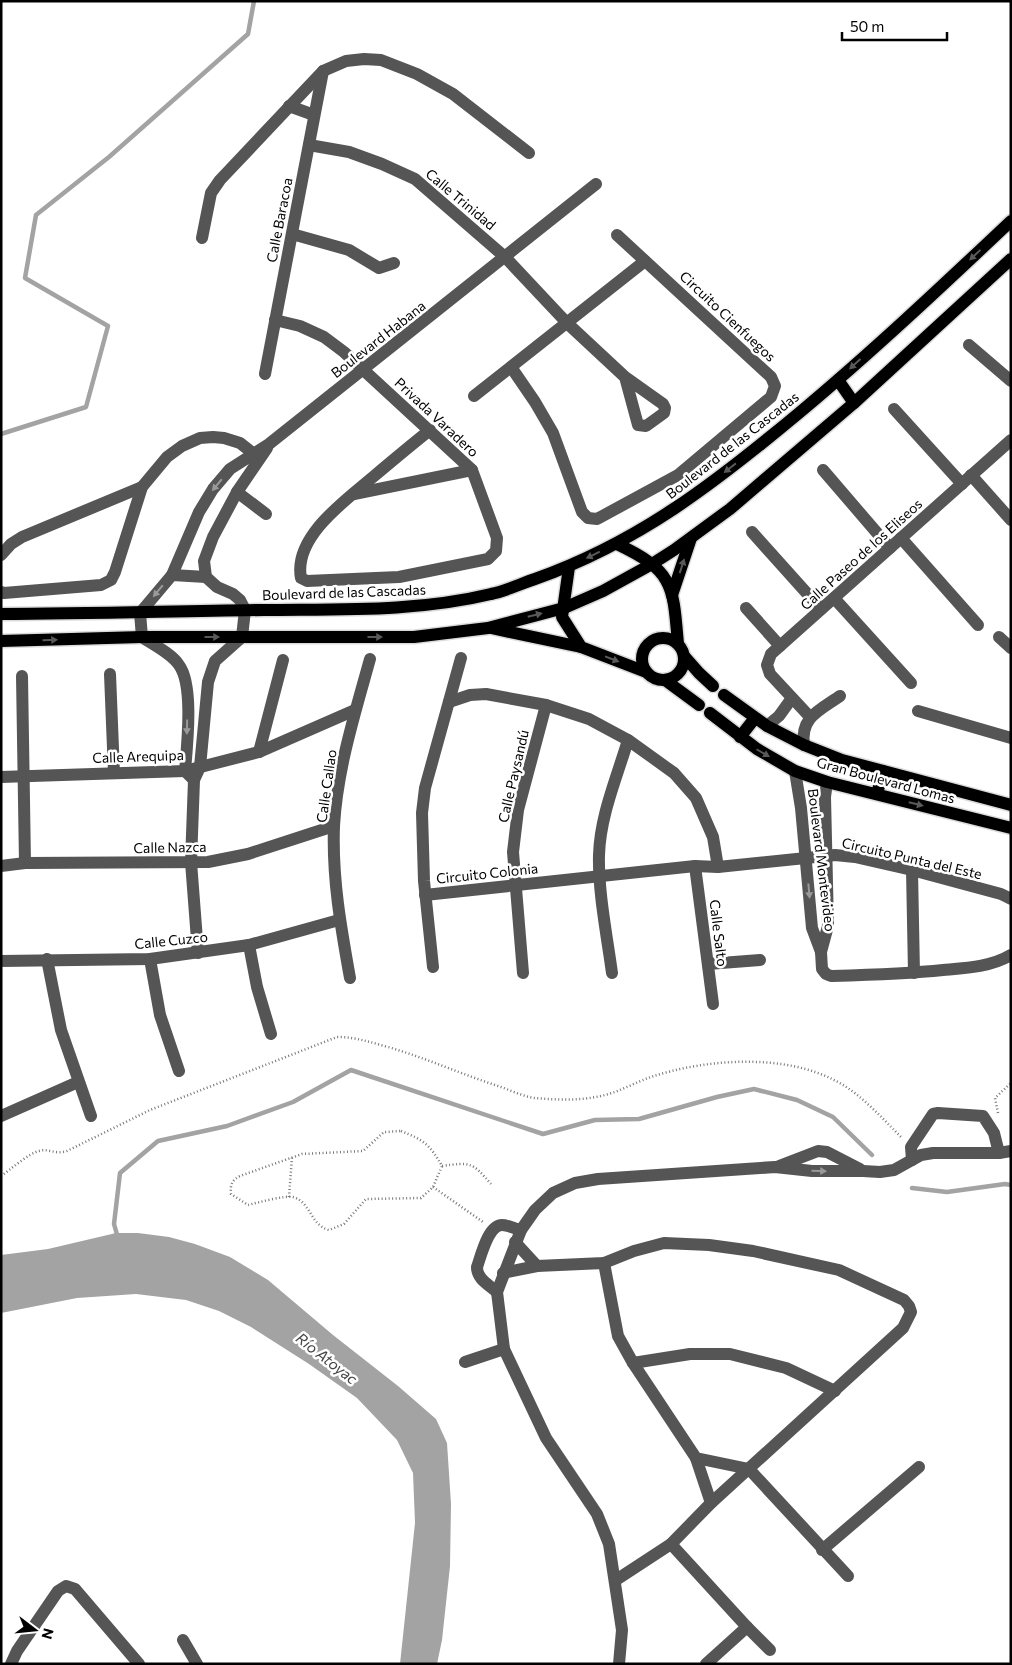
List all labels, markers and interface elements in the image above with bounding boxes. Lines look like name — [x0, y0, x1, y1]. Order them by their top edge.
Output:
scale bar — [842, 10, 947, 42]
text: 50 m — [850, 17, 884, 35]
street label: Calle Trinidad — [423, 165, 499, 233]
street label: Calle Baracoa — [262, 176, 296, 264]
one-way arrow — [970, 249, 982, 261]
street label: Circuito Cienfuegos — [677, 267, 779, 365]
street label: Boulevard Habana — [327, 297, 429, 381]
one-way arrow — [849, 359, 862, 370]
street label: Privada Varadero — [391, 374, 483, 460]
street label: Boulevard de las Cascadas — [662, 388, 802, 502]
one-way arrow — [724, 463, 737, 474]
one-way arrow — [211, 478, 223, 490]
street label: Calle Paseo de los Eliseos — [797, 495, 925, 613]
one-way arrow — [586, 551, 601, 559]
one-way arrow — [679, 559, 686, 574]
street label: Boulevard de las Cascadas — [262, 581, 426, 603]
one-way arrow — [153, 584, 164, 597]
one-way arrow — [528, 611, 543, 619]
one-way arrow — [205, 633, 221, 641]
one-way arrow — [367, 633, 383, 641]
one-way arrow — [42, 636, 58, 644]
one-way arrow — [604, 656, 619, 663]
one-way arrow — [183, 720, 191, 736]
street label: Calle Paysandú — [494, 728, 532, 824]
street label: Calle Arequipa — [92, 746, 184, 766]
street label: Calle Callao — [312, 748, 340, 824]
one-way arrow — [757, 748, 770, 757]
street label: Gran Boulevard Lomas — [815, 753, 957, 807]
street label: Boulevard Montevideo — [805, 788, 839, 932]
one-way arrow — [909, 800, 924, 808]
street label: Circuito Punta del Este — [840, 834, 984, 882]
street label: Calle Nazca — [133, 838, 207, 856]
street label: Circuito Colonia — [435, 859, 539, 887]
one-way arrow — [805, 884, 813, 900]
street label: Calle Salto — [706, 899, 732, 967]
street label: Calle Cuzco — [133, 928, 209, 952]
one-way arrow — [811, 1167, 827, 1175]
water label: Río Atoyac — [293, 1329, 362, 1388]
north arrow — [10, 1605, 60, 1655]
text: N — [38, 1626, 58, 1641]

